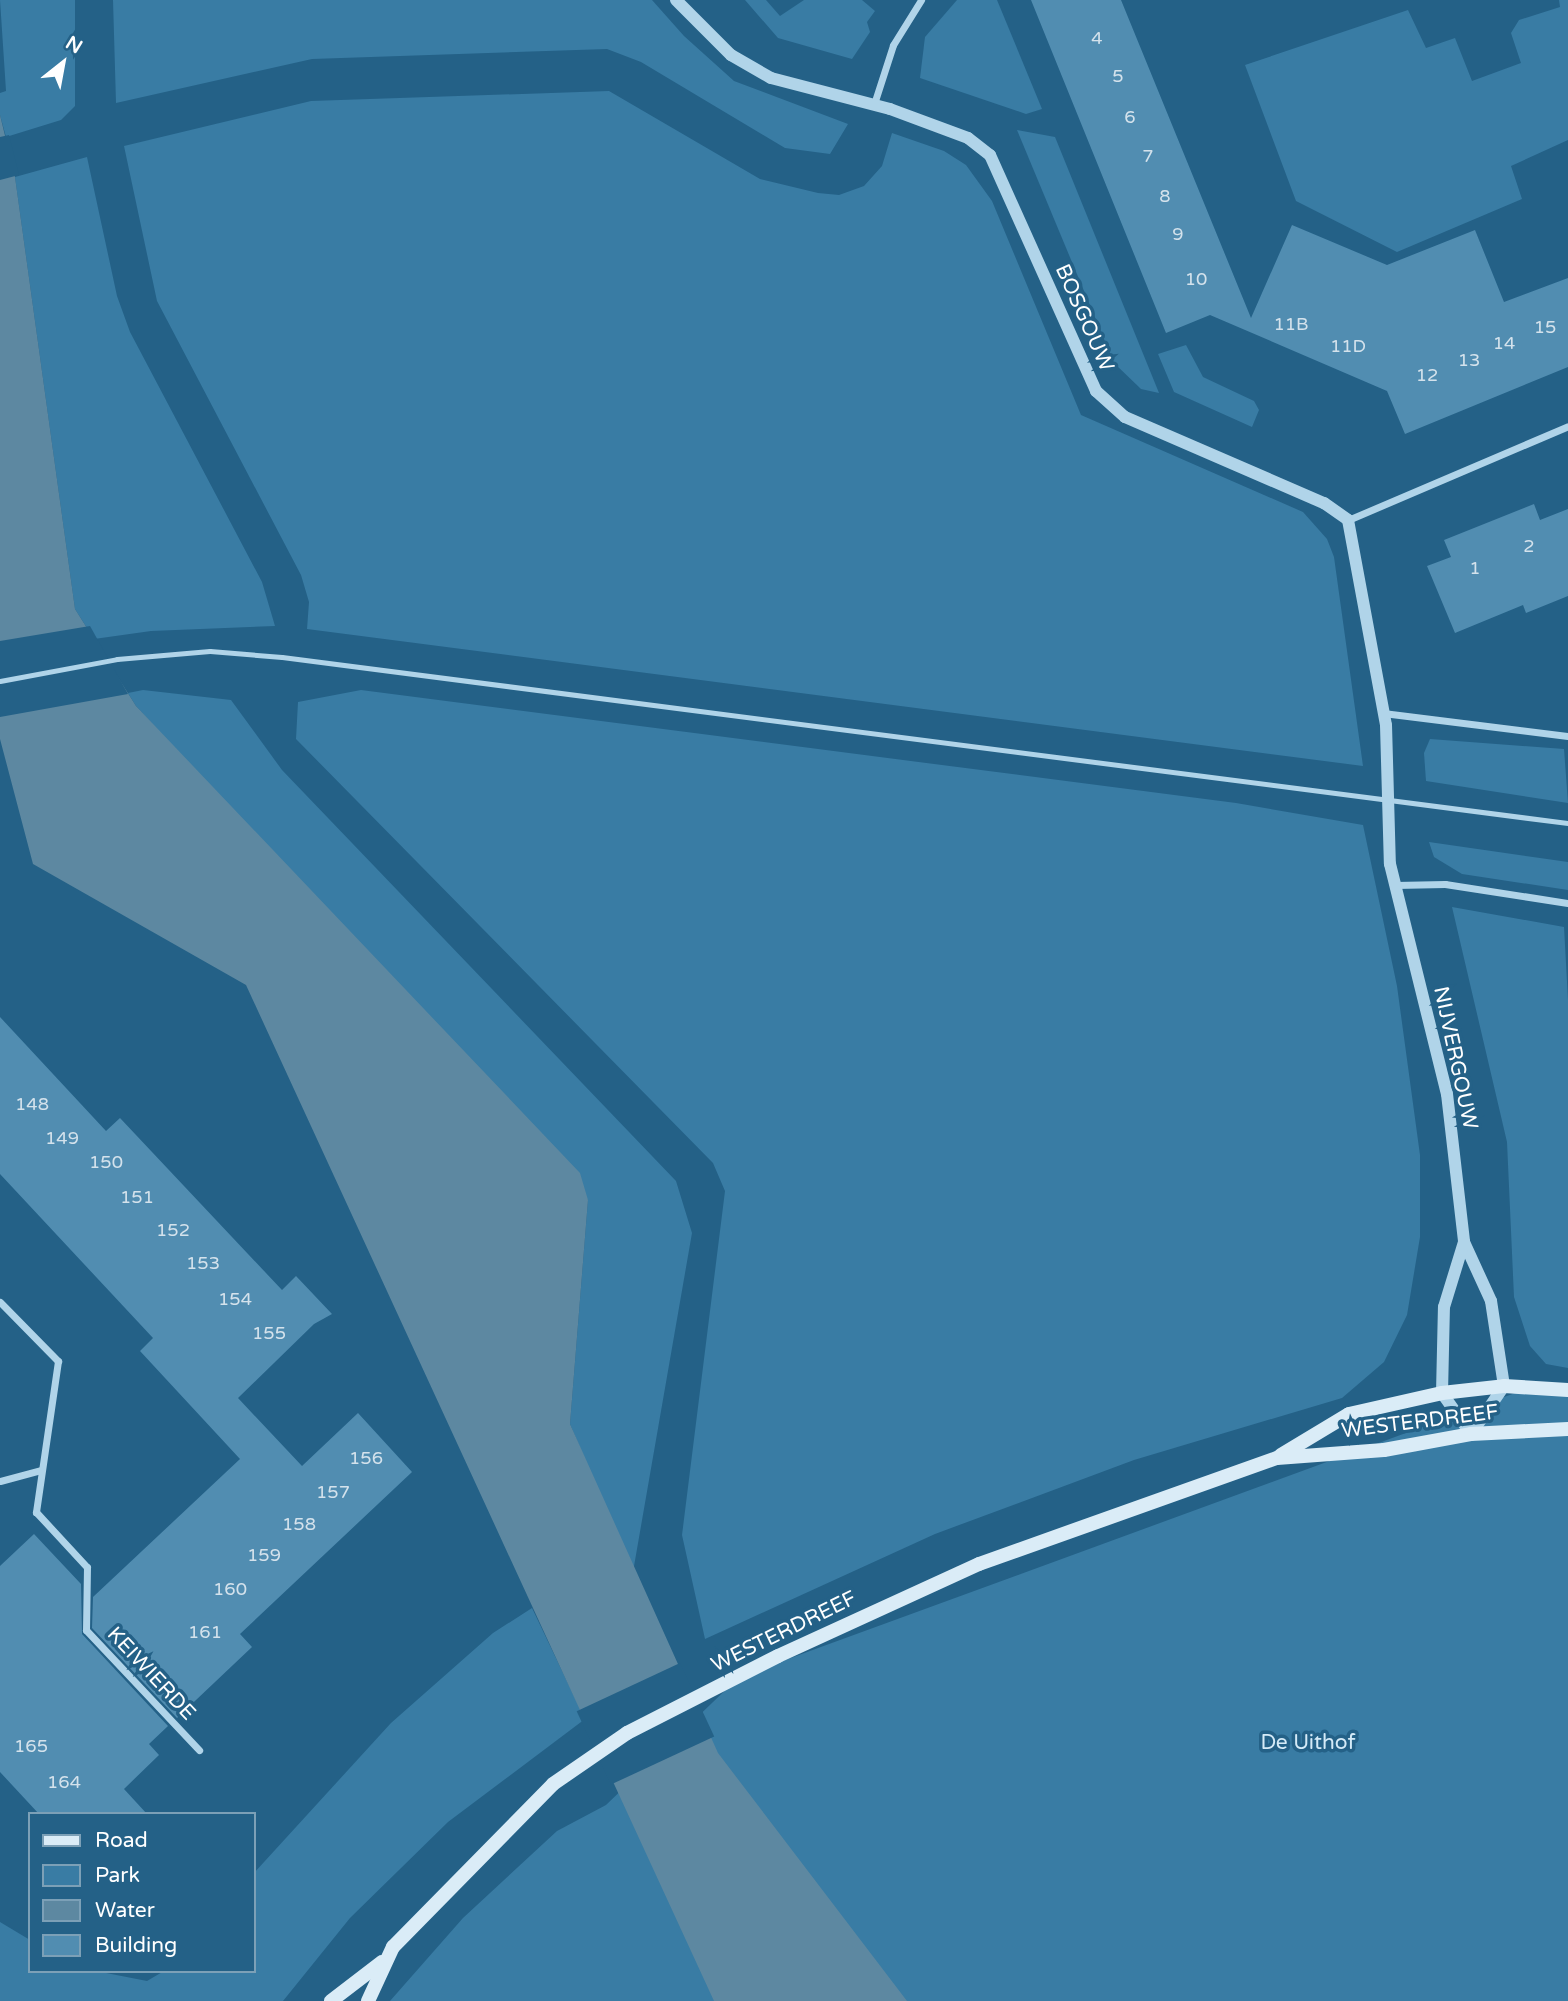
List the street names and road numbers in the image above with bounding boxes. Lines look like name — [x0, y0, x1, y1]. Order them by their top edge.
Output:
street label: BOSGOUW — [1049, 261, 1119, 375]
street label: NIJVERGOUW — [1428, 984, 1482, 1132]
street label: WESTERDREEF — [1340, 1400, 1500, 1444]
street label: WESTERDREEF — [707, 1586, 861, 1678]
street label: KEIWIERDE — [101, 1622, 201, 1726]

